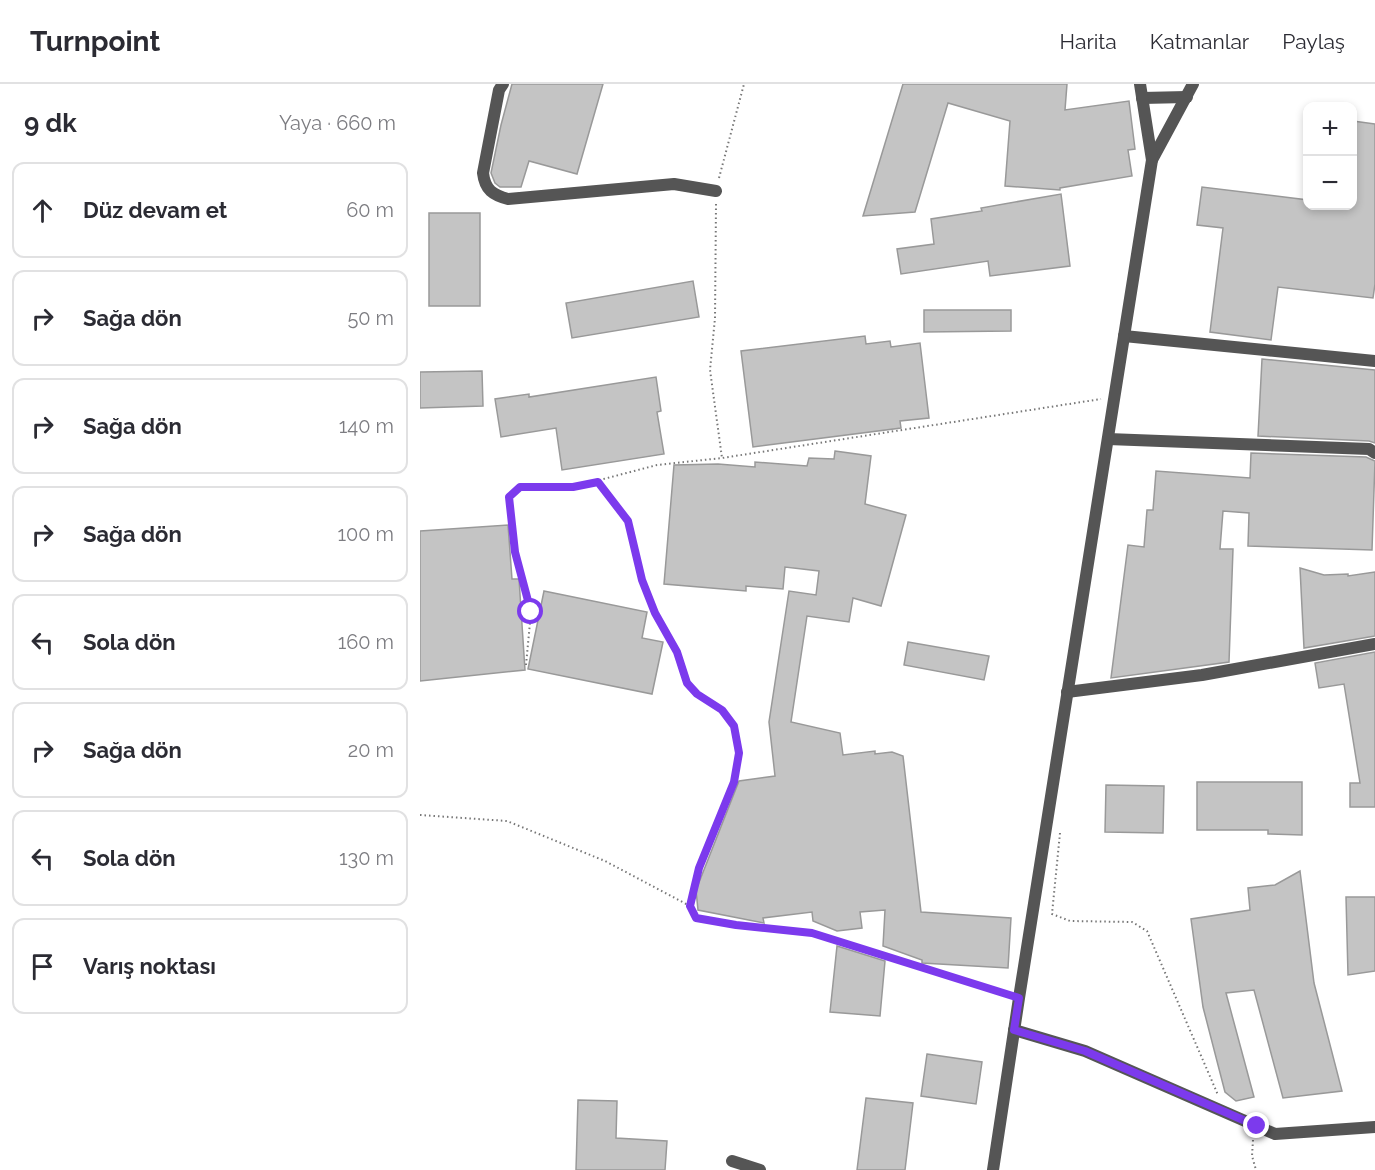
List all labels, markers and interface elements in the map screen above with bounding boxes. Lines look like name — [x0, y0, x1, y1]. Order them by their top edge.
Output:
text: Turnpoint — [30, 25, 160, 58]
text: Harita — [1060, 29, 1117, 54]
text: Katmanlar — [1150, 29, 1249, 54]
text: Paylaş — [1282, 29, 1345, 54]
map controls — [1303, 102, 1357, 210]
button: + — [1303, 102, 1357, 156]
text: 9 dk — [24, 108, 77, 138]
text: Yaya · 660 m — [279, 111, 396, 135]
button: − — [1303, 156, 1357, 210]
icon: ahead — [26, 194, 59, 227]
text: Düz devam et — [83, 197, 227, 223]
text: 60 m — [346, 198, 394, 222]
icon: right — [26, 302, 59, 335]
text: Sağa dön — [83, 305, 182, 331]
text: 50 m — [347, 306, 394, 330]
icon: right — [26, 410, 59, 443]
text: Sağa dön — [83, 413, 182, 439]
text: 140 m — [339, 414, 394, 438]
icon: right — [26, 518, 59, 551]
text: Sağa dön — [83, 521, 182, 547]
text: 100 m — [337, 522, 394, 546]
route start — [517, 598, 543, 624]
icon: left — [26, 626, 59, 659]
text: Sola dön — [83, 629, 176, 655]
text: 160 m — [338, 630, 394, 654]
icon: right — [26, 734, 59, 767]
text: Sağa dön — [83, 737, 182, 763]
text: 20 m — [348, 738, 394, 762]
icon: left — [26, 842, 59, 875]
text: Sola dön — [83, 845, 176, 871]
text: 130 m — [339, 846, 394, 870]
icon: arrive — [26, 950, 59, 983]
text: Varış noktası — [83, 953, 216, 979]
route end — [1243, 1112, 1269, 1138]

